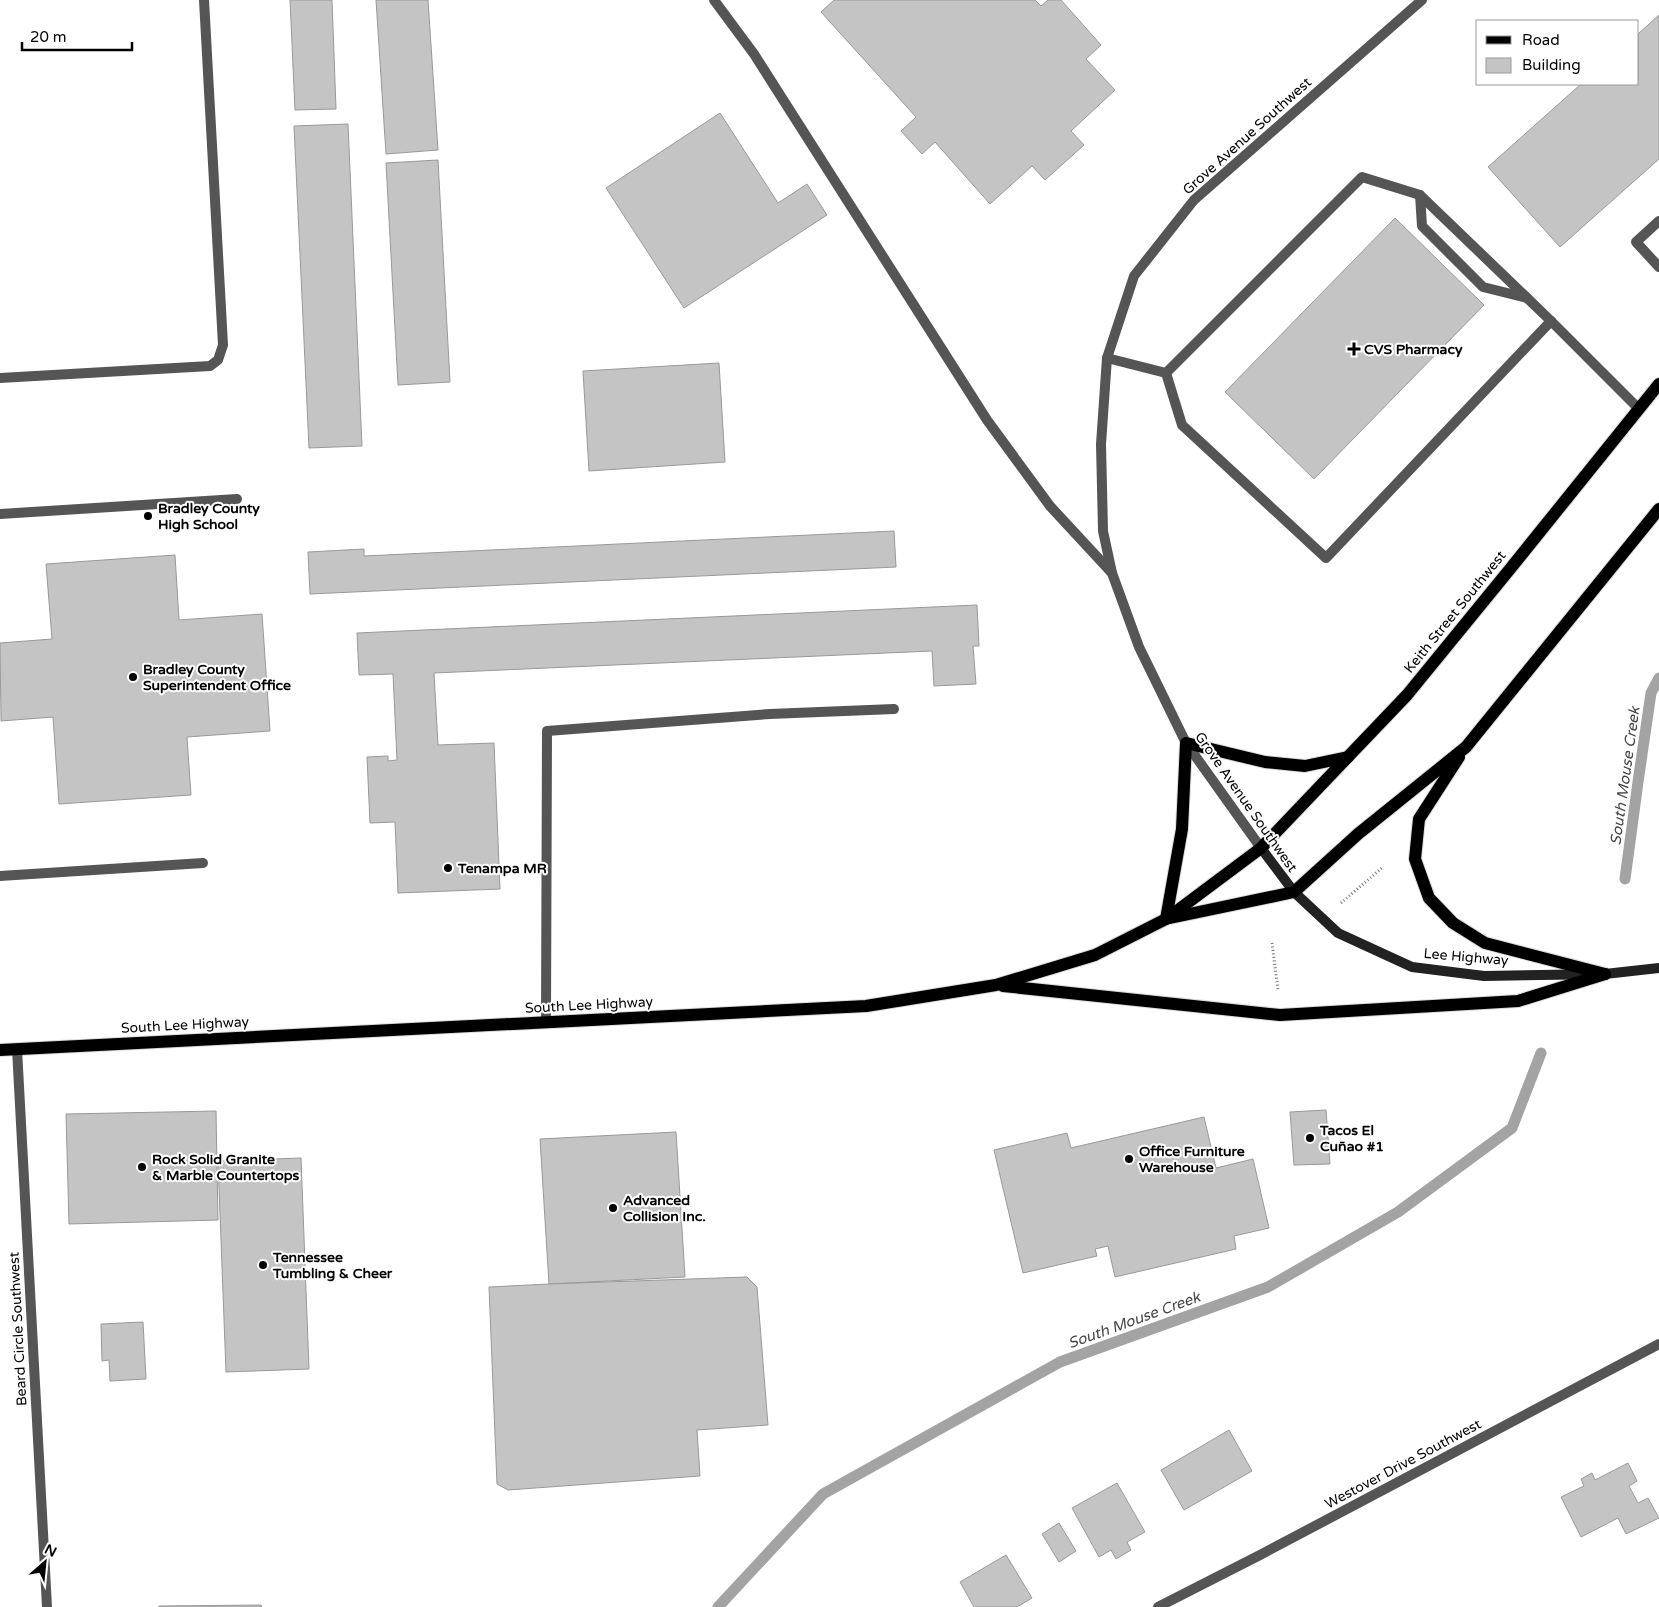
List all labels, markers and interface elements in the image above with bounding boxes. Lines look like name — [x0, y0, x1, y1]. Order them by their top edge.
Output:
scale bar — [22, 20, 132, 52]
legend — [1476, 20, 1639, 85]
text: 20 m — [30, 28, 67, 46]
text: Road — [1522, 31, 1560, 49]
text: Building — [1522, 56, 1581, 74]
street label: Grove Avenue Southwest — [1179, 73, 1315, 198]
place label: CVS Pharmacy — [1364, 341, 1463, 358]
marker: CVS Pharmacy — [1348, 343, 1360, 355]
place label: Bradley County High School — [158, 500, 260, 533]
marker: Bradley County High School — [142, 510, 154, 522]
street label: Keith Street Southwest — [1400, 547, 1510, 677]
place label: Bradley County Superintendent Office — [143, 661, 291, 694]
marker: Bradley County Superintendent Office — [127, 671, 139, 683]
water label: South Mouse Creek — [1606, 704, 1644, 846]
street label: Grove Avenue Southwest — [1191, 729, 1301, 876]
place label: Tenampa MR — [457, 860, 547, 877]
marker: Tenampa MR — [442, 862, 454, 874]
street label: Lee Highway — [1423, 945, 1510, 969]
street label: South Lee Highway — [525, 993, 654, 1017]
street label: South Lee Highway — [121, 1013, 250, 1037]
place label: Tacos El Cuñao #1 — [1319, 1122, 1384, 1155]
marker: Tacos El Cuñao #1 — [1304, 1132, 1316, 1144]
place label: Office Furniture Warehouse — [1139, 1143, 1245, 1176]
place label: Rock Solid Granite & Marble Countertops — [152, 1151, 300, 1184]
marker: Office Furniture Warehouse — [1123, 1153, 1135, 1165]
marker: Rock Solid Granite & Marble Countertops — [136, 1161, 148, 1173]
place label: Advanced Collision Inc. — [623, 1192, 706, 1225]
marker: Advanced Collision Inc. — [607, 1202, 619, 1214]
place label: Tennessee Tumbling & Cheer — [272, 1249, 393, 1282]
street label: Beard Circle Southwest — [5, 1251, 31, 1406]
marker: Tennessee Tumbling & Cheer — [257, 1259, 269, 1271]
water label: South Mouse Creek — [1065, 1287, 1204, 1352]
street label: Westover Drive Southwest — [1322, 1415, 1485, 1512]
north arrow — [20, 1537, 70, 1587]
text: N — [42, 1541, 60, 1561]

